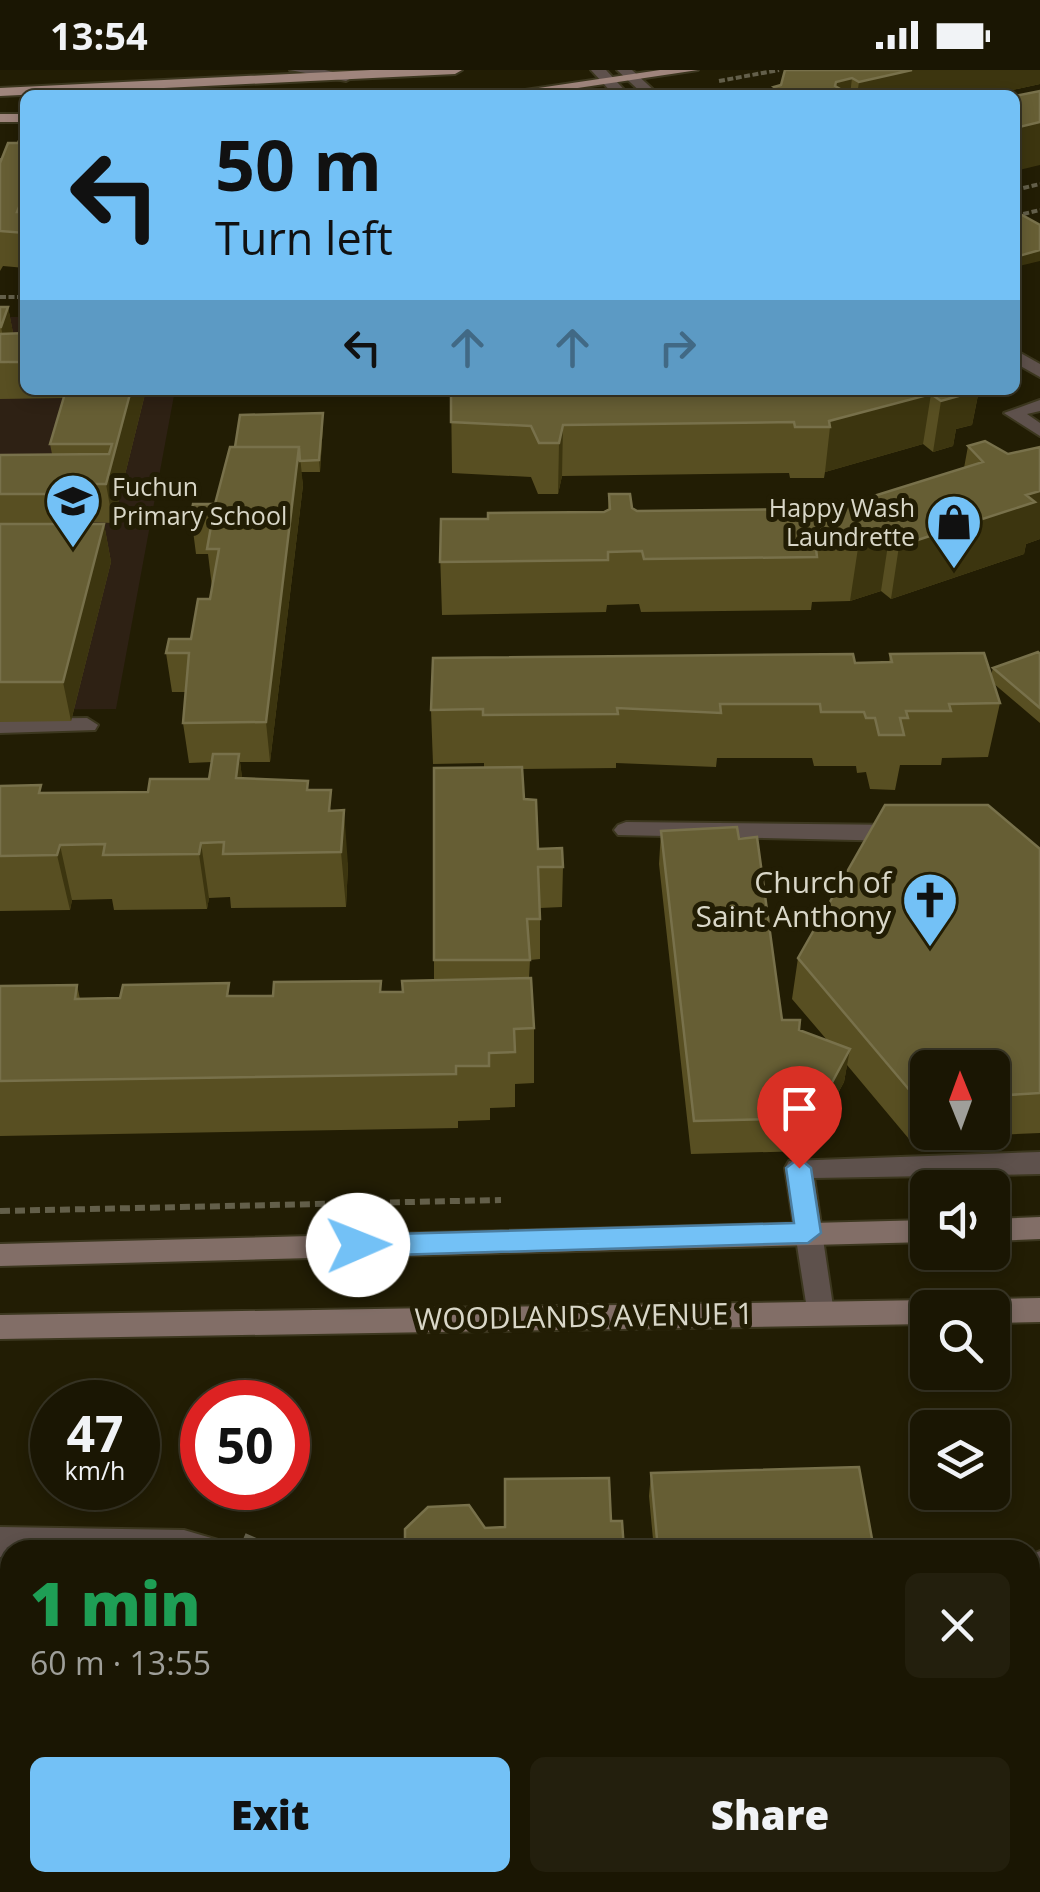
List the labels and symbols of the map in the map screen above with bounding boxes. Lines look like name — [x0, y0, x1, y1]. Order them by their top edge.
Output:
place label: Fuchun Primary School — [112, 469, 287, 532]
school or university icon: Fuchun Primary School — [43, 471, 103, 550]
place label: Happy Wash Laundrette — [769, 490, 915, 553]
shop icon: Happy Wash Laundrette — [924, 492, 984, 571]
place label: Church of Saint Anthony — [695, 861, 893, 936]
church icon: Church of Saint Anthony — [900, 870, 960, 949]
north arrow — [910, 1050, 1010, 1150]
pin — [757, 1066, 842, 1169]
position arrow — [306, 1193, 410, 1297]
street label: WOODLANDS AVENUE 1 — [414, 1292, 754, 1339]
speed limit sign: 50 — [180, 1380, 310, 1510]

